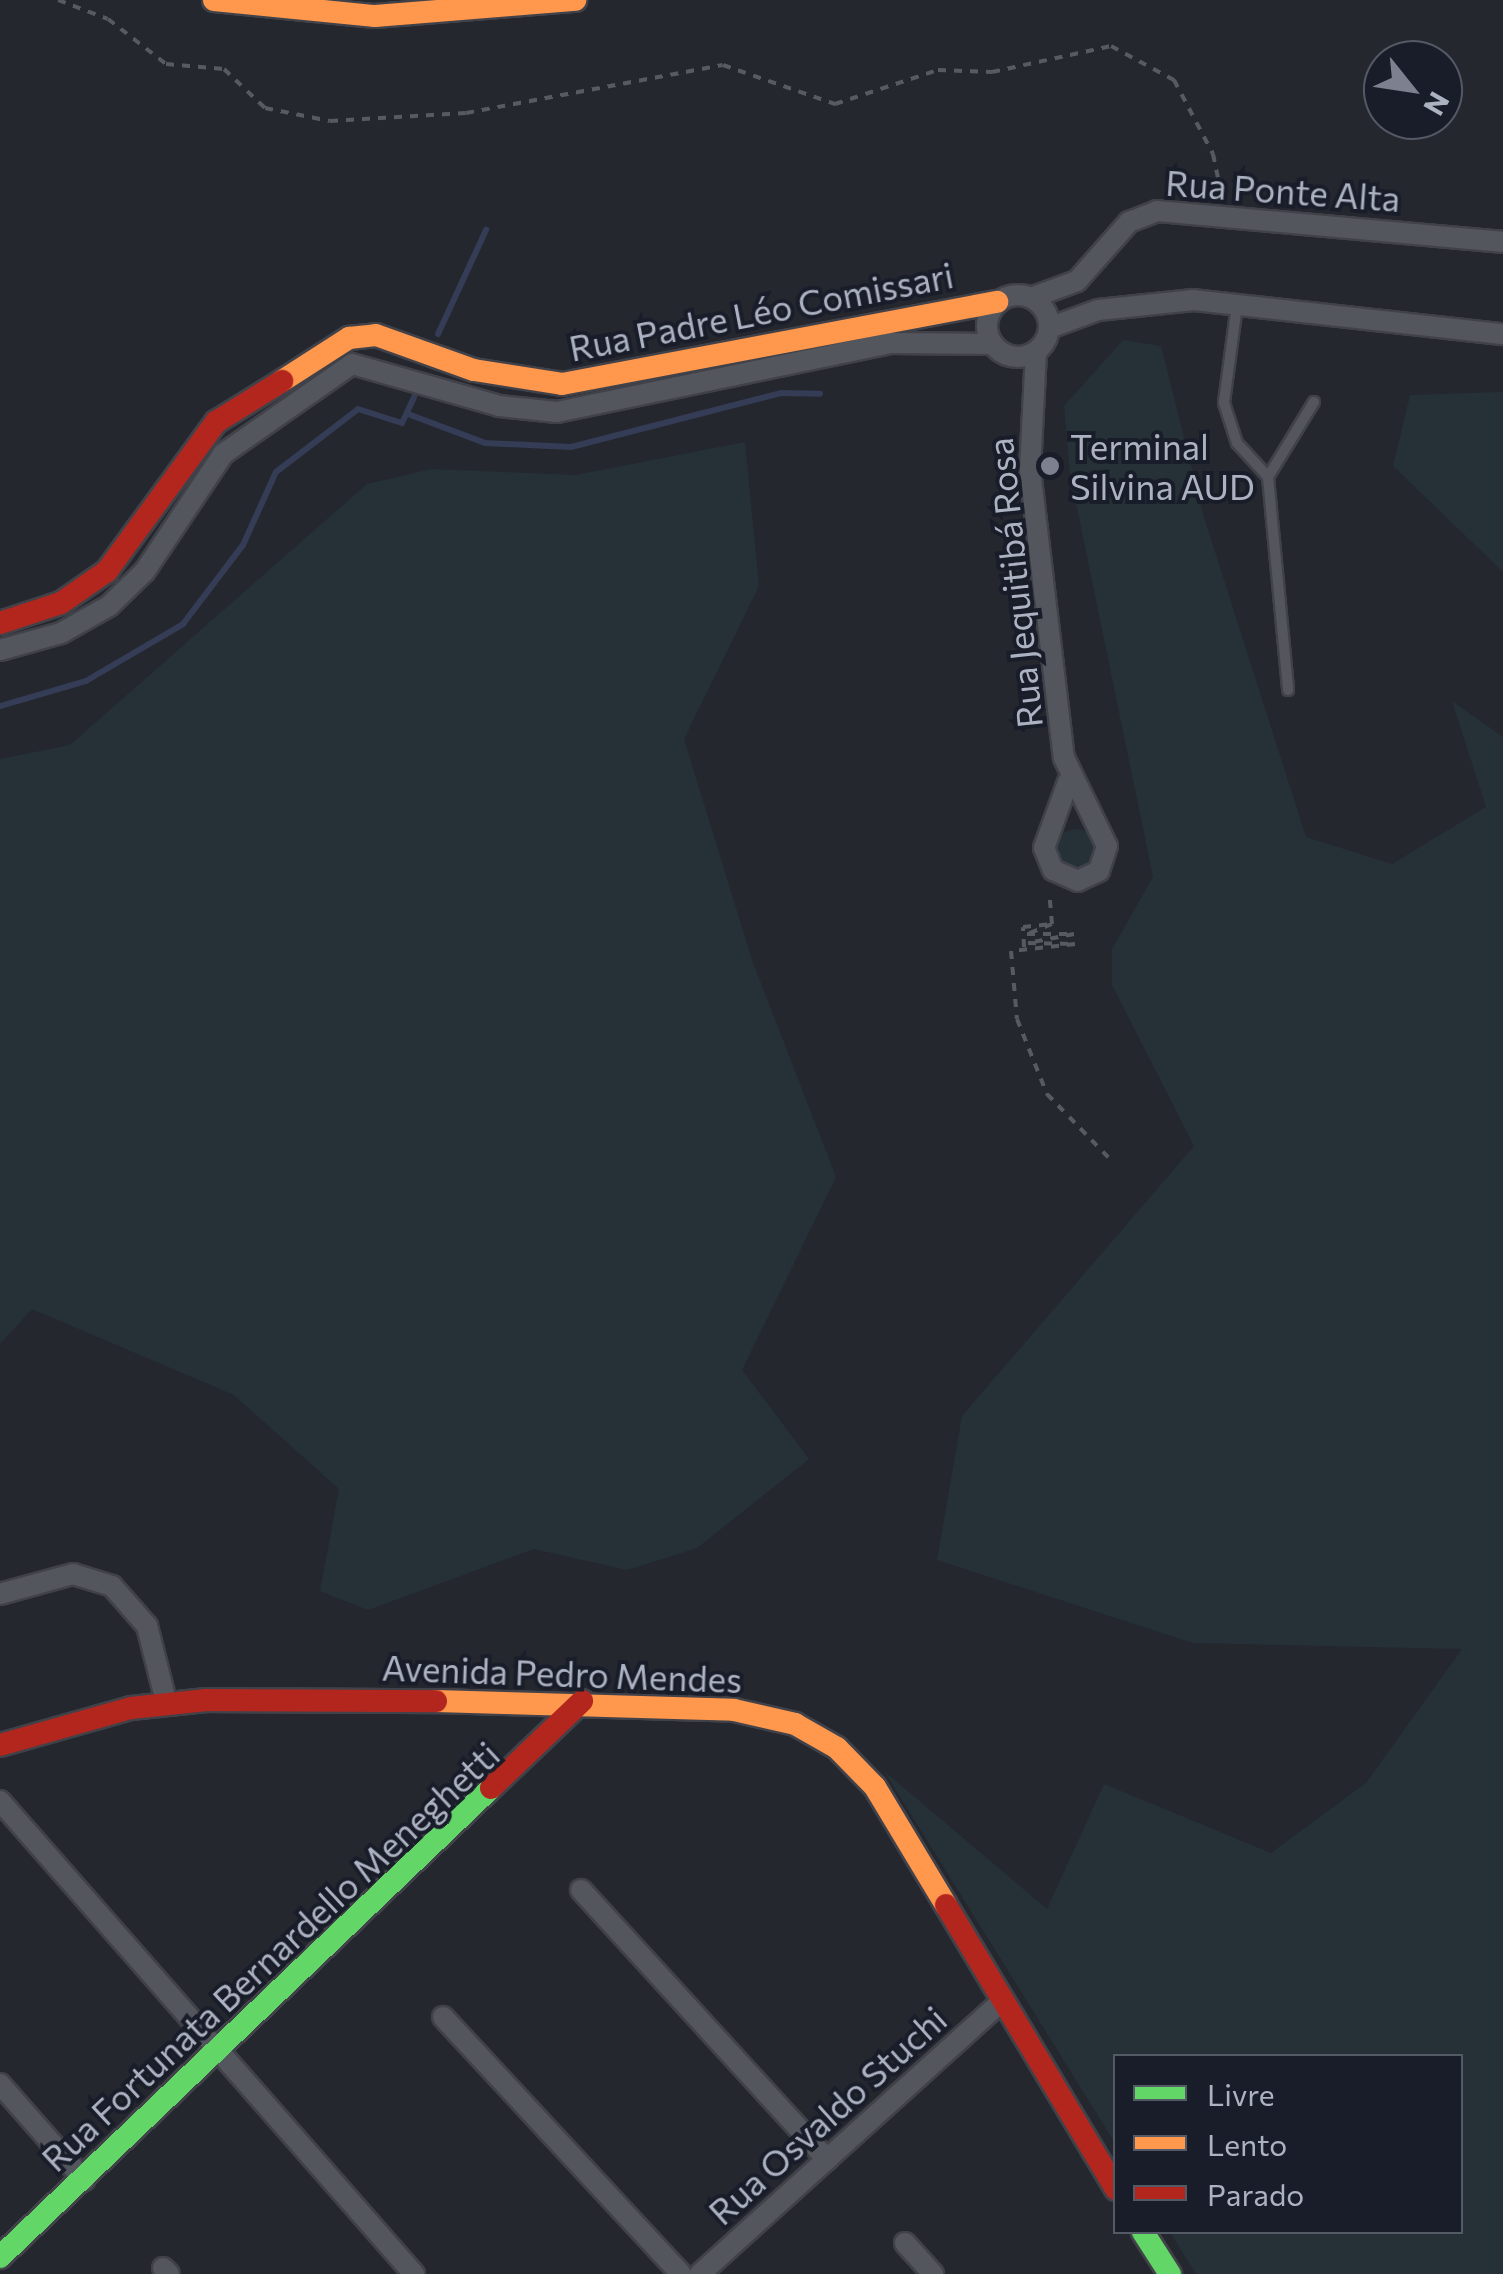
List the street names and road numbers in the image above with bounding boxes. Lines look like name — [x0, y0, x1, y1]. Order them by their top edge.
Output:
street label: Rua Ponte Alta — [1164, 161, 1402, 219]
street label: Rua Padre Léo Comissari — [565, 253, 957, 369]
street label: Rua Jequitibá Rosa — [978, 436, 1050, 730]
street label: Avenida Pedro Mendes — [381, 1646, 743, 1700]
street label: Rua Fortunata Bernardello Meneghetti — [33, 1733, 507, 2179]
street label: Rua Osvaldo Stuchi — [700, 1997, 954, 2233]

